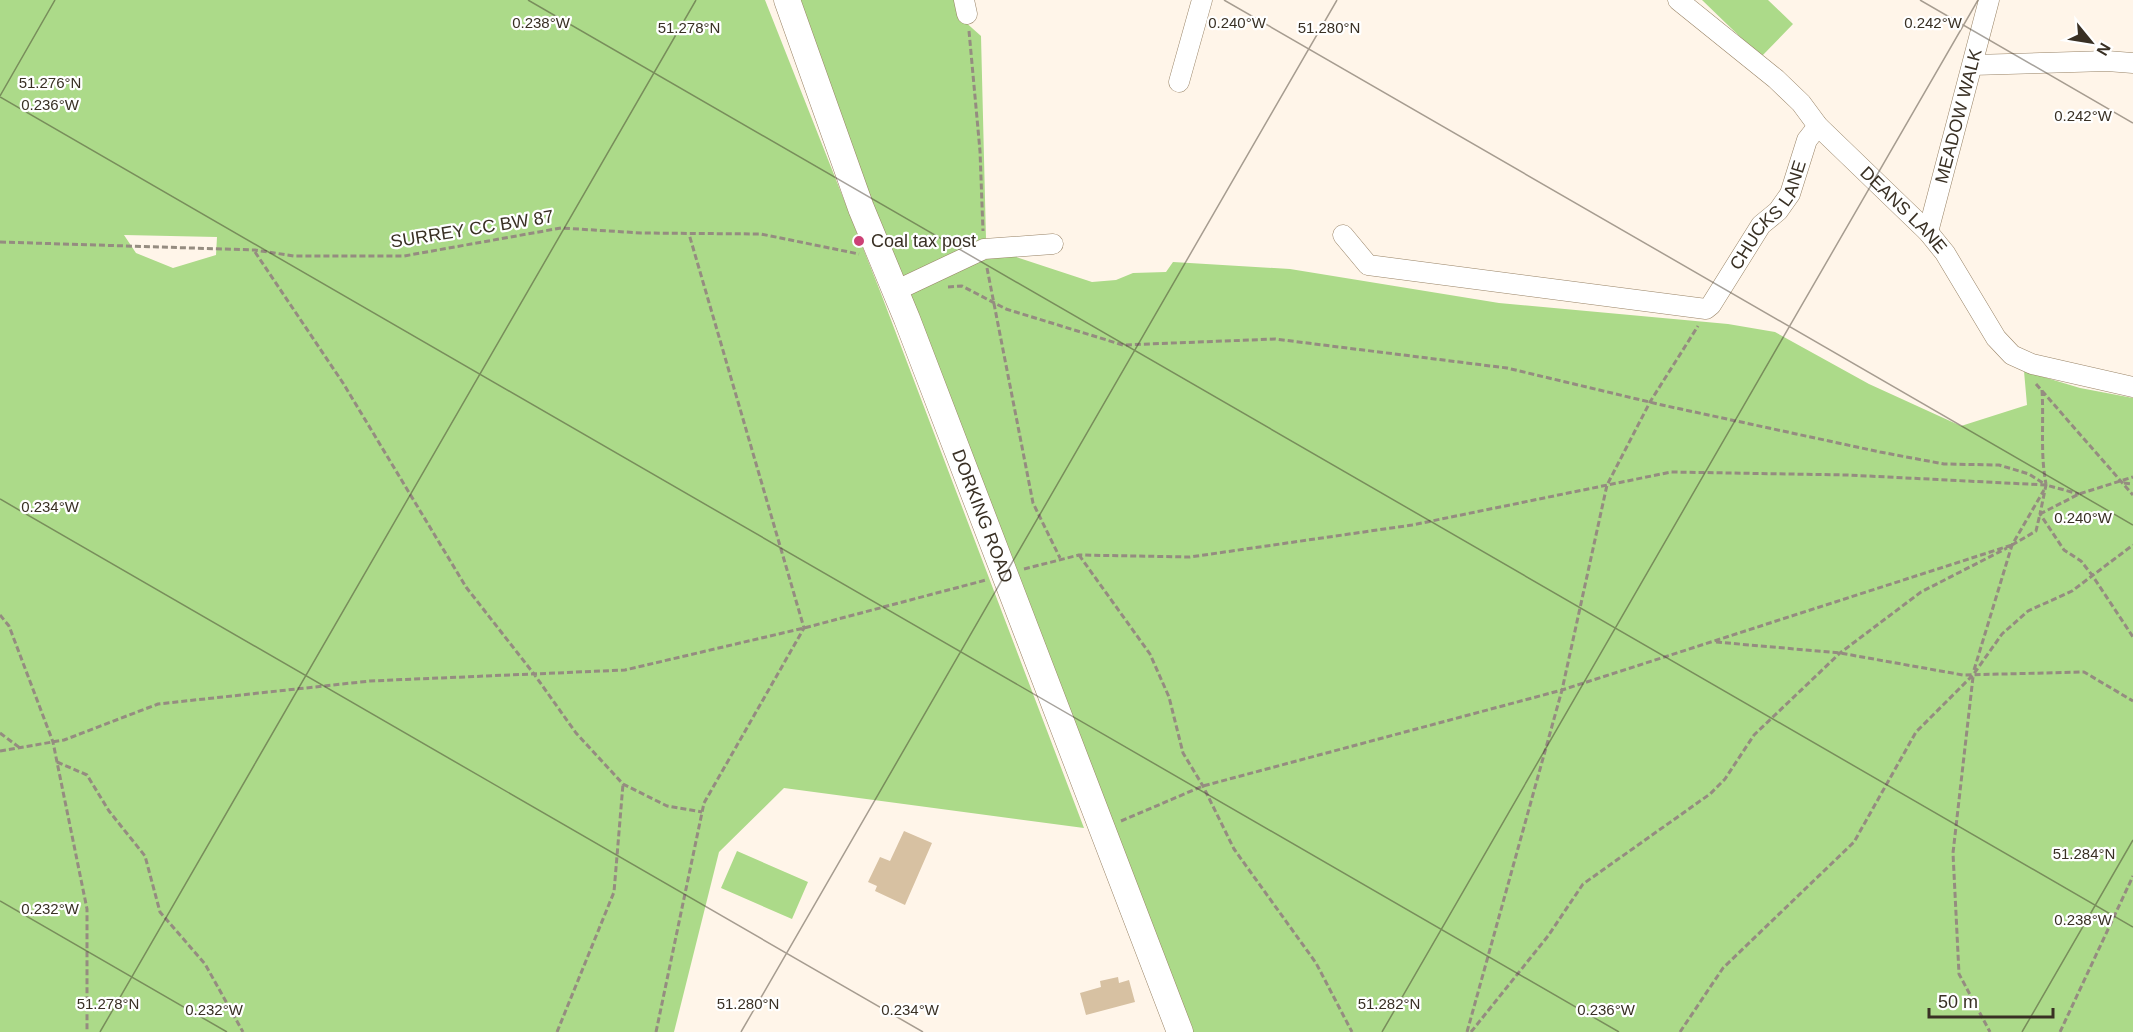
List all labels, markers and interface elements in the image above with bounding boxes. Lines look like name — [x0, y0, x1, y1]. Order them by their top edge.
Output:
north arrow — [2061, 12, 2121, 72]
text: 0.238°W — [512, 14, 571, 31]
text: 0.240°W — [1208, 14, 1267, 31]
text: 0.242°W — [1904, 14, 1963, 31]
text: 51.278°N — [658, 19, 720, 36]
text: 51.280°N — [1298, 19, 1360, 36]
text: N — [2093, 40, 2114, 59]
street label: MEADOW WALK — [1931, 46, 1986, 185]
text: 51.276°N — [19, 74, 81, 91]
text: 0.236°W — [21, 96, 80, 113]
text: 0.242°W — [2054, 107, 2113, 124]
street label: CHUCKS LANE — [1726, 158, 1810, 273]
street label: DEANS LANE — [1856, 162, 1951, 257]
street label: SURREY CC BW 87 — [389, 206, 555, 252]
place label: Coal tax post — [871, 231, 976, 251]
marker: Coal tax post — [852, 234, 866, 248]
street label: DORKING ROAD — [948, 447, 1017, 586]
text: 0.234°W — [21, 498, 80, 515]
text: 0.240°W — [2054, 509, 2113, 526]
text: 51.284°N — [2053, 845, 2115, 862]
text: 0.232°W — [21, 900, 80, 917]
text: 0.238°W — [2054, 911, 2113, 928]
scale bar — [1929, 981, 2054, 1019]
text: 50 m — [1938, 992, 1978, 1012]
text: 51.278°N — [77, 995, 139, 1012]
text: 51.280°N — [717, 995, 779, 1012]
text: 51.282°N — [1358, 995, 1420, 1012]
text: 0.232°W — [185, 1001, 244, 1018]
text: 0.234°W — [881, 1001, 940, 1018]
text: 0.236°W — [1577, 1001, 1636, 1018]

